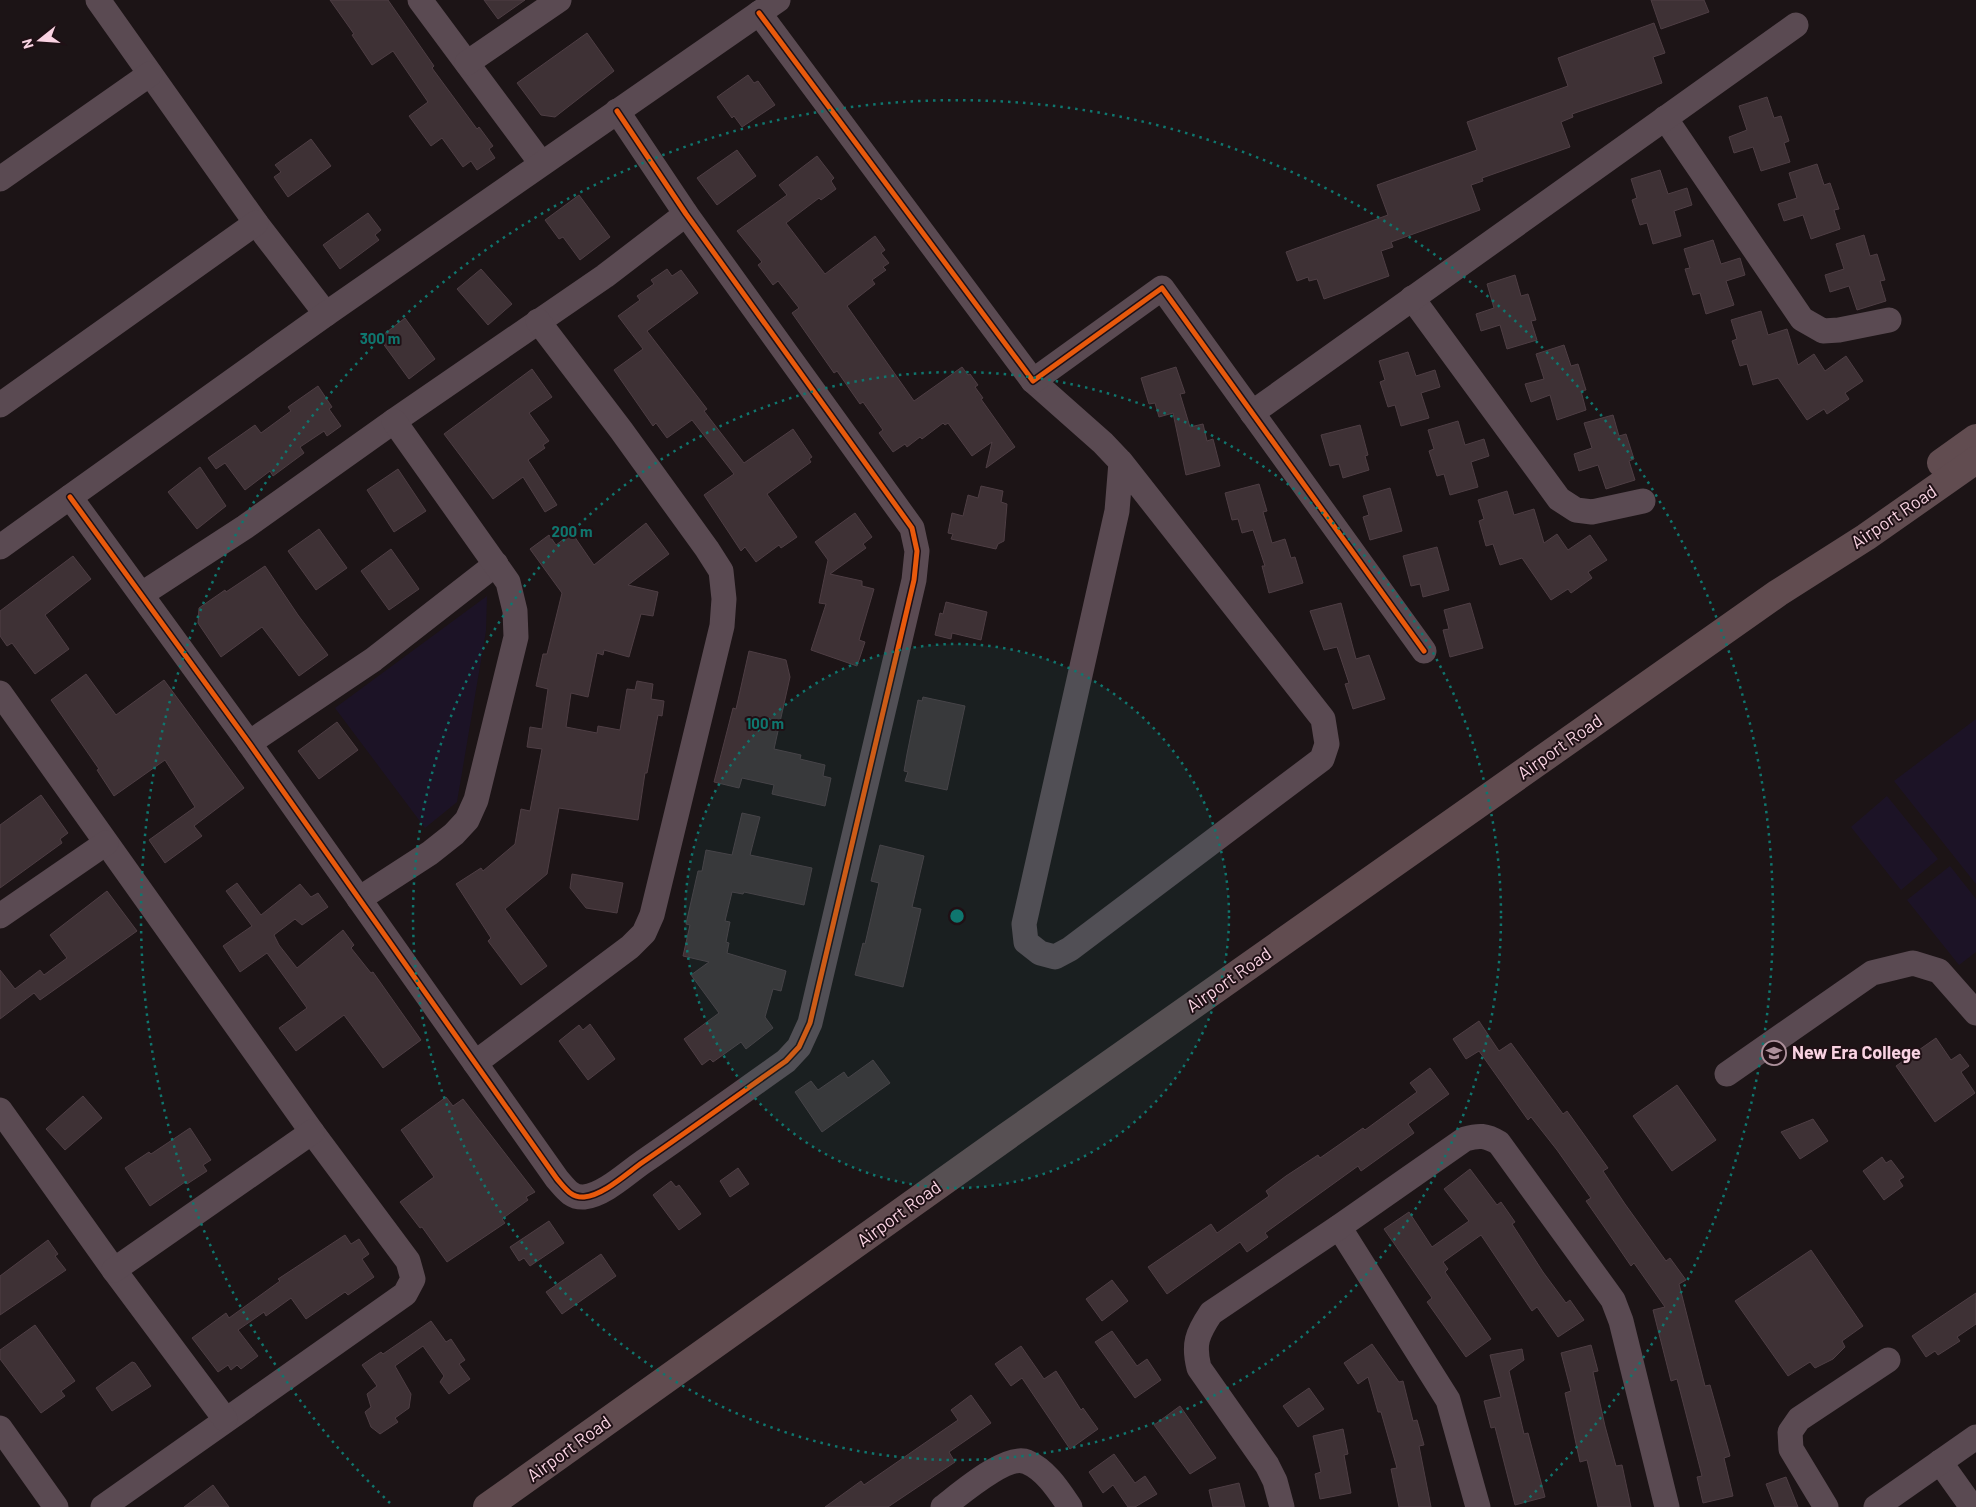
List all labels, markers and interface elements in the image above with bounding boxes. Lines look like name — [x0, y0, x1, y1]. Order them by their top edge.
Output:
north arrow — [15, 15, 65, 65]
text: N — [18, 37, 37, 51]
text: 300 m — [360, 329, 400, 347]
street label: Airport Road — [1846, 480, 1940, 553]
text: 200 m — [551, 522, 593, 540]
street label: Airport Road — [1513, 709, 1606, 783]
text: 100 m — [746, 714, 784, 732]
centre of rings — [948, 907, 966, 925]
street label: Airport Road — [1182, 942, 1275, 1016]
school or university icon: New Era College — [1761, 1040, 1787, 1066]
place label: New Era College — [1792, 1041, 1921, 1063]
street label: Airport Road — [852, 1175, 945, 1251]
street label: Airport Road — [522, 1410, 615, 1486]

